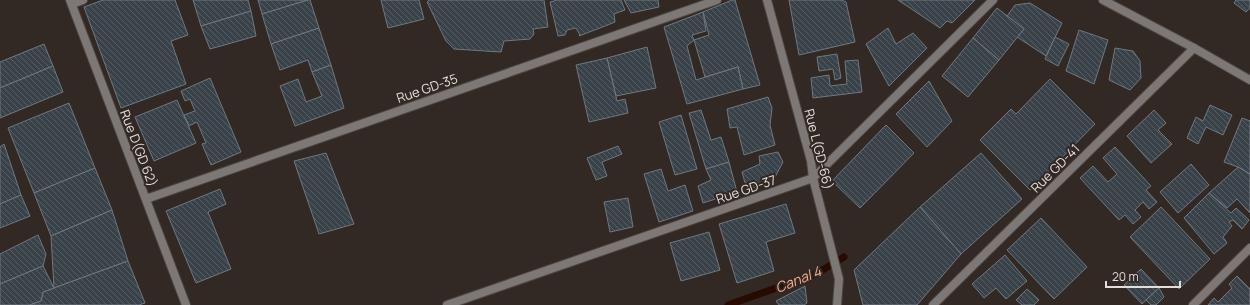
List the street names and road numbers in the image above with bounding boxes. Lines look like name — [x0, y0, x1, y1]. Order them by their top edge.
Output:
street label: Rue GD-35 — [394, 69, 460, 107]
street label: Rue D(GD 62) — [116, 107, 162, 189]
street label: Rue L(GD-66) — [800, 107, 838, 191]
street label: Rue GD-41 — [1027, 140, 1083, 196]
street label: Rue GD-37 — [713, 170, 779, 208]

